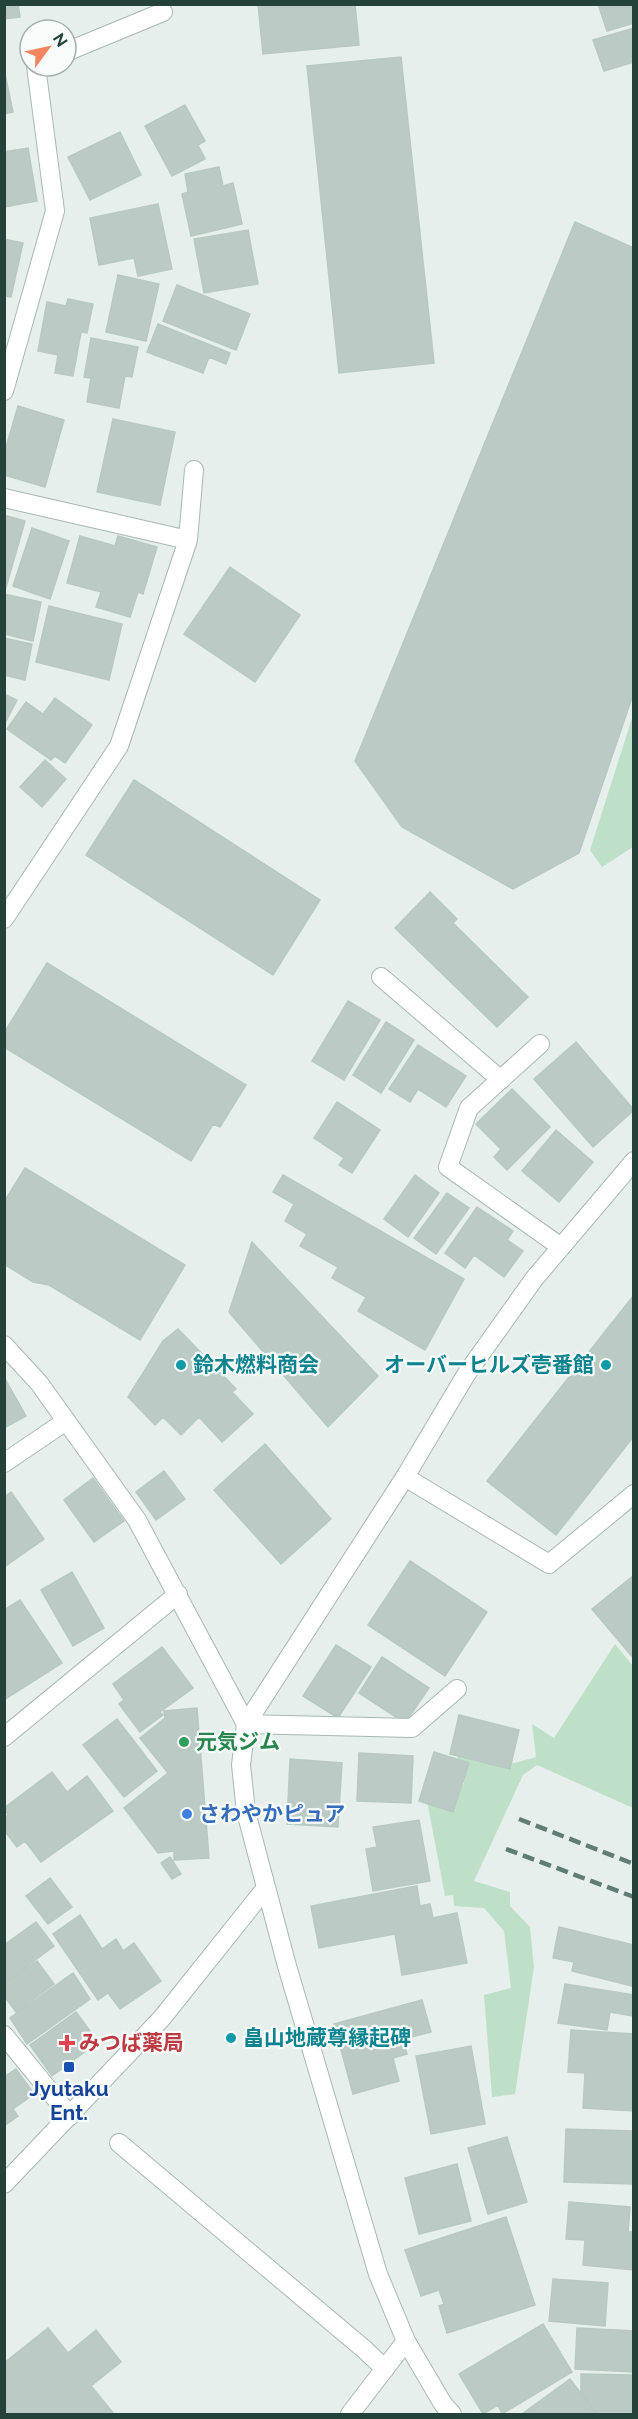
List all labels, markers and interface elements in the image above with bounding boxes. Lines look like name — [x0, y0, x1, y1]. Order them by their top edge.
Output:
north arrow — [18, 18, 78, 78]
text: N — [49, 30, 71, 50]
place label: 鈴木燃料商会 — [193, 1352, 319, 1377]
place label: オーバーヒルズ壱番館 — [384, 1352, 594, 1377]
marker: 鈴木燃料商会 — [174, 1358, 188, 1372]
marker: オーバーヒルズ壱番館 — [599, 1358, 613, 1372]
place label: 元気ジム — [196, 1729, 280, 1754]
marker: 元気ジム — [177, 1735, 191, 1749]
place label: さわやかピュア — [199, 1801, 346, 1826]
marker: さわやかピュア — [180, 1807, 194, 1821]
place label: 畠山地蔵尊縁起碑 — [243, 2025, 411, 2050]
place label: みつば薬局 — [79, 2030, 184, 2055]
marker: 畠山地蔵尊縁起碑 — [224, 2031, 238, 2045]
marker: みつば薬局 — [60, 2036, 74, 2050]
marker: Jyutaku Ent. — [62, 2060, 76, 2074]
place label: Jyutaku Ent. — [29, 2076, 109, 2125]

